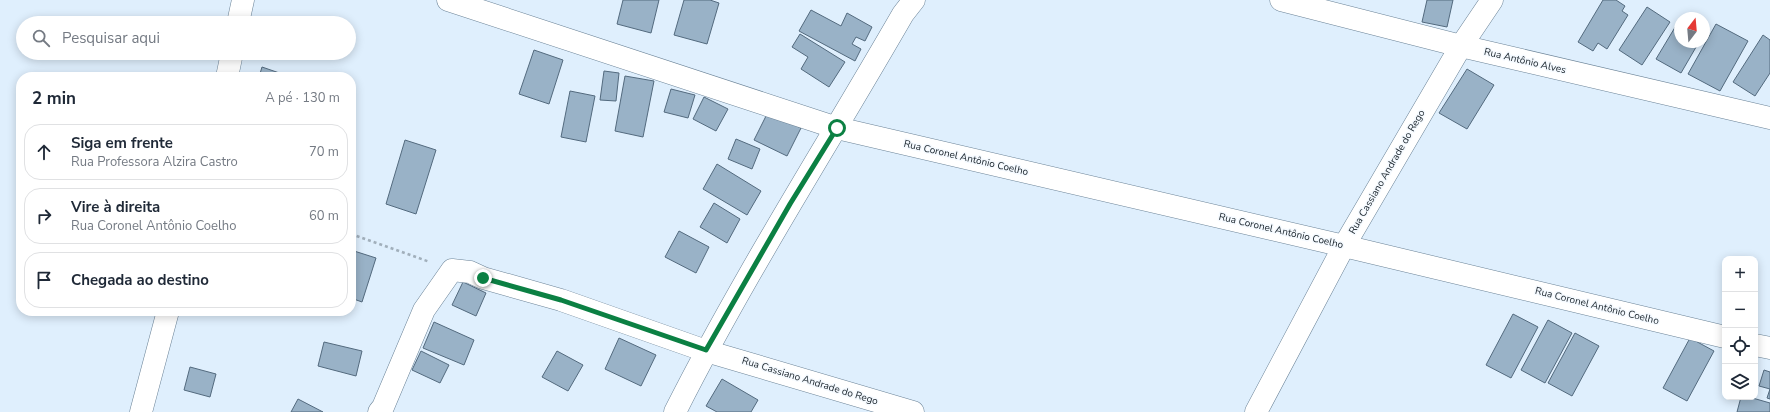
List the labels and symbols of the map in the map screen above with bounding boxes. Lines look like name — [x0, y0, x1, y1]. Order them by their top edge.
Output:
north arrow — [1674, 12, 1710, 48]
street label: Rua Antônio Alves — [1483, 45, 1567, 77]
street label: Rua Cassiano Andrade do Rego — [1346, 107, 1429, 237]
route start — [828, 119, 846, 137]
street label: Rua Coronel Antônio Coelho — [902, 137, 1030, 179]
street label: Rua Coronel Antônio Coelho — [1217, 210, 1345, 252]
route end — [474, 269, 492, 287]
street label: Rua Coronel Antônio Coelho — [1534, 284, 1661, 328]
street label: Rua Cassiano Andrade do Rego — [740, 354, 880, 409]

